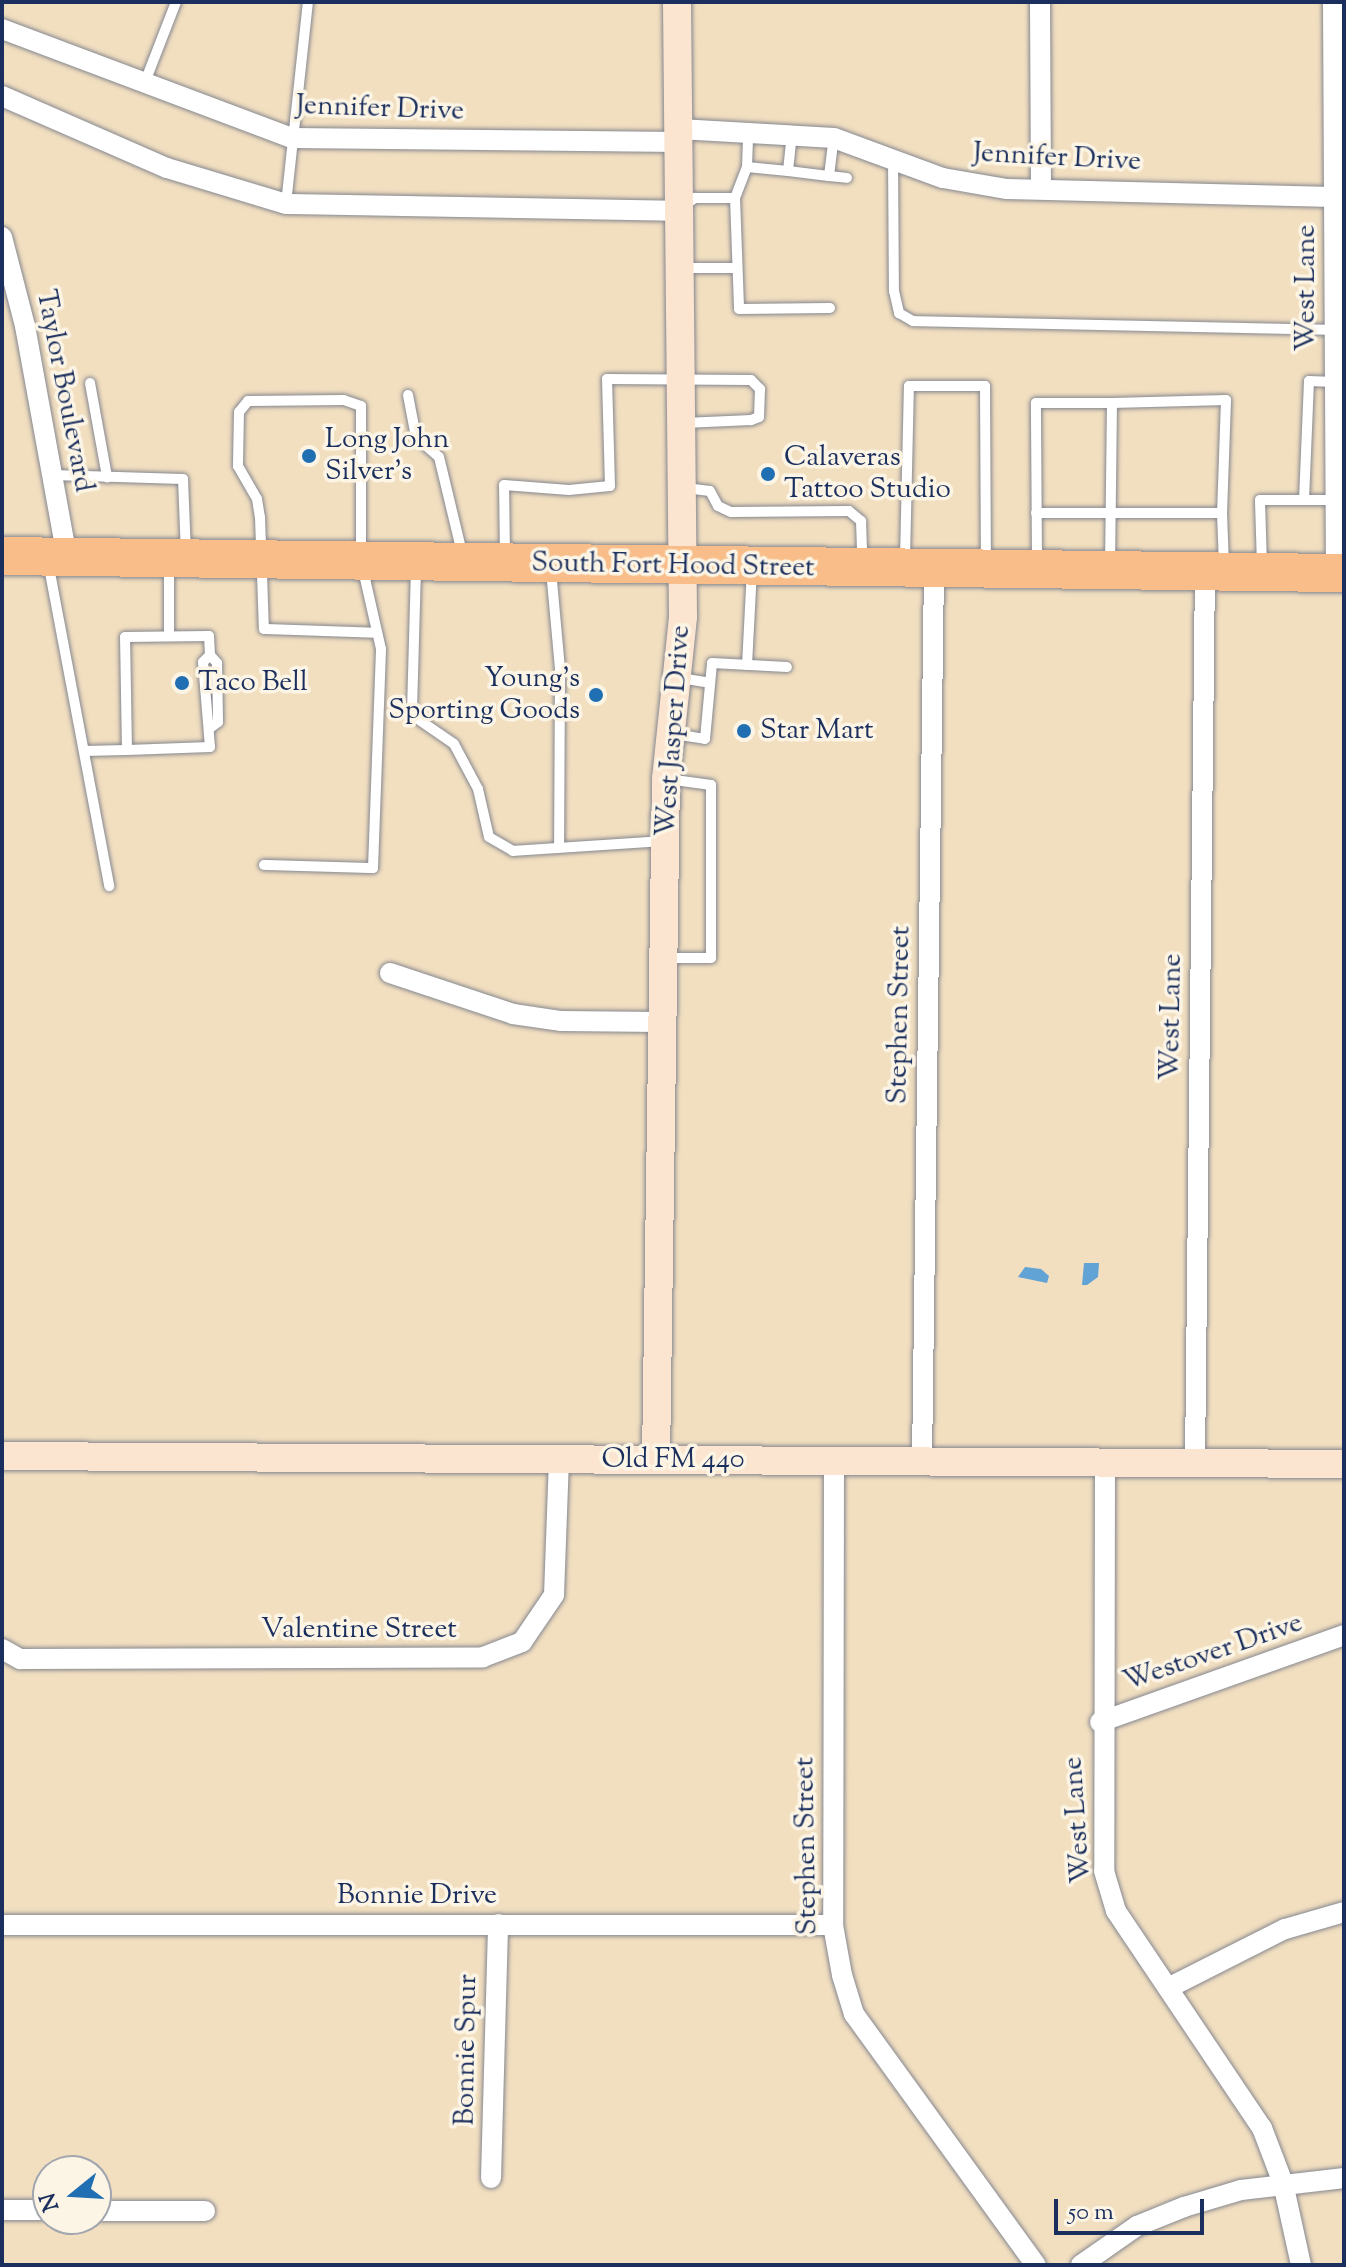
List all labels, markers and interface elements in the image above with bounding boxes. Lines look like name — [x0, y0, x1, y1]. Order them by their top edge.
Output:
street label: Jennifer Drive — [295, 89, 465, 129]
street label: Jennifer Drive — [972, 137, 1142, 179]
street label: West Lane — [1290, 224, 1324, 352]
street label: Taylor Boulevard — [28, 287, 100, 495]
place label: Long John Silver's — [325, 423, 449, 489]
place label: Calaveras Tattoo Studio — [784, 441, 951, 507]
marker: Long John Silver's — [300, 447, 318, 465]
marker: Calaveras Tattoo Studio — [759, 465, 777, 483]
street label: South Fort Hood Street — [531, 547, 815, 585]
street label: West Jasper Drive — [650, 624, 698, 838]
place label: Young's Sporting Goods — [388, 662, 580, 728]
place label: Taco Bell — [198, 666, 308, 700]
marker: Taco Bell — [173, 674, 191, 692]
marker: Young's Sporting Goods — [587, 686, 605, 704]
place label: Star Mart — [760, 714, 874, 748]
marker: Star Mart — [735, 722, 753, 740]
street label: Stephen Street — [882, 925, 918, 1105]
street label: West Lane — [1154, 953, 1190, 1081]
street label: Old FM 440 — [601, 1443, 745, 1477]
street label: Westover Drive — [1119, 1607, 1307, 1699]
street label: Valentine Street — [261, 1613, 457, 1647]
street label: West Lane — [1057, 1755, 1099, 1885]
street label: Stephen Street — [789, 1756, 825, 1936]
street label: Bonnie Drive — [337, 1879, 497, 1913]
street label: Bonnie Spur — [449, 1974, 485, 2126]
north arrow — [32, 2155, 112, 2235]
scale bar — [1058, 2183, 1208, 2233]
text: N — [33, 2189, 69, 2215]
text: 50 m — [1068, 2196, 1114, 2230]

